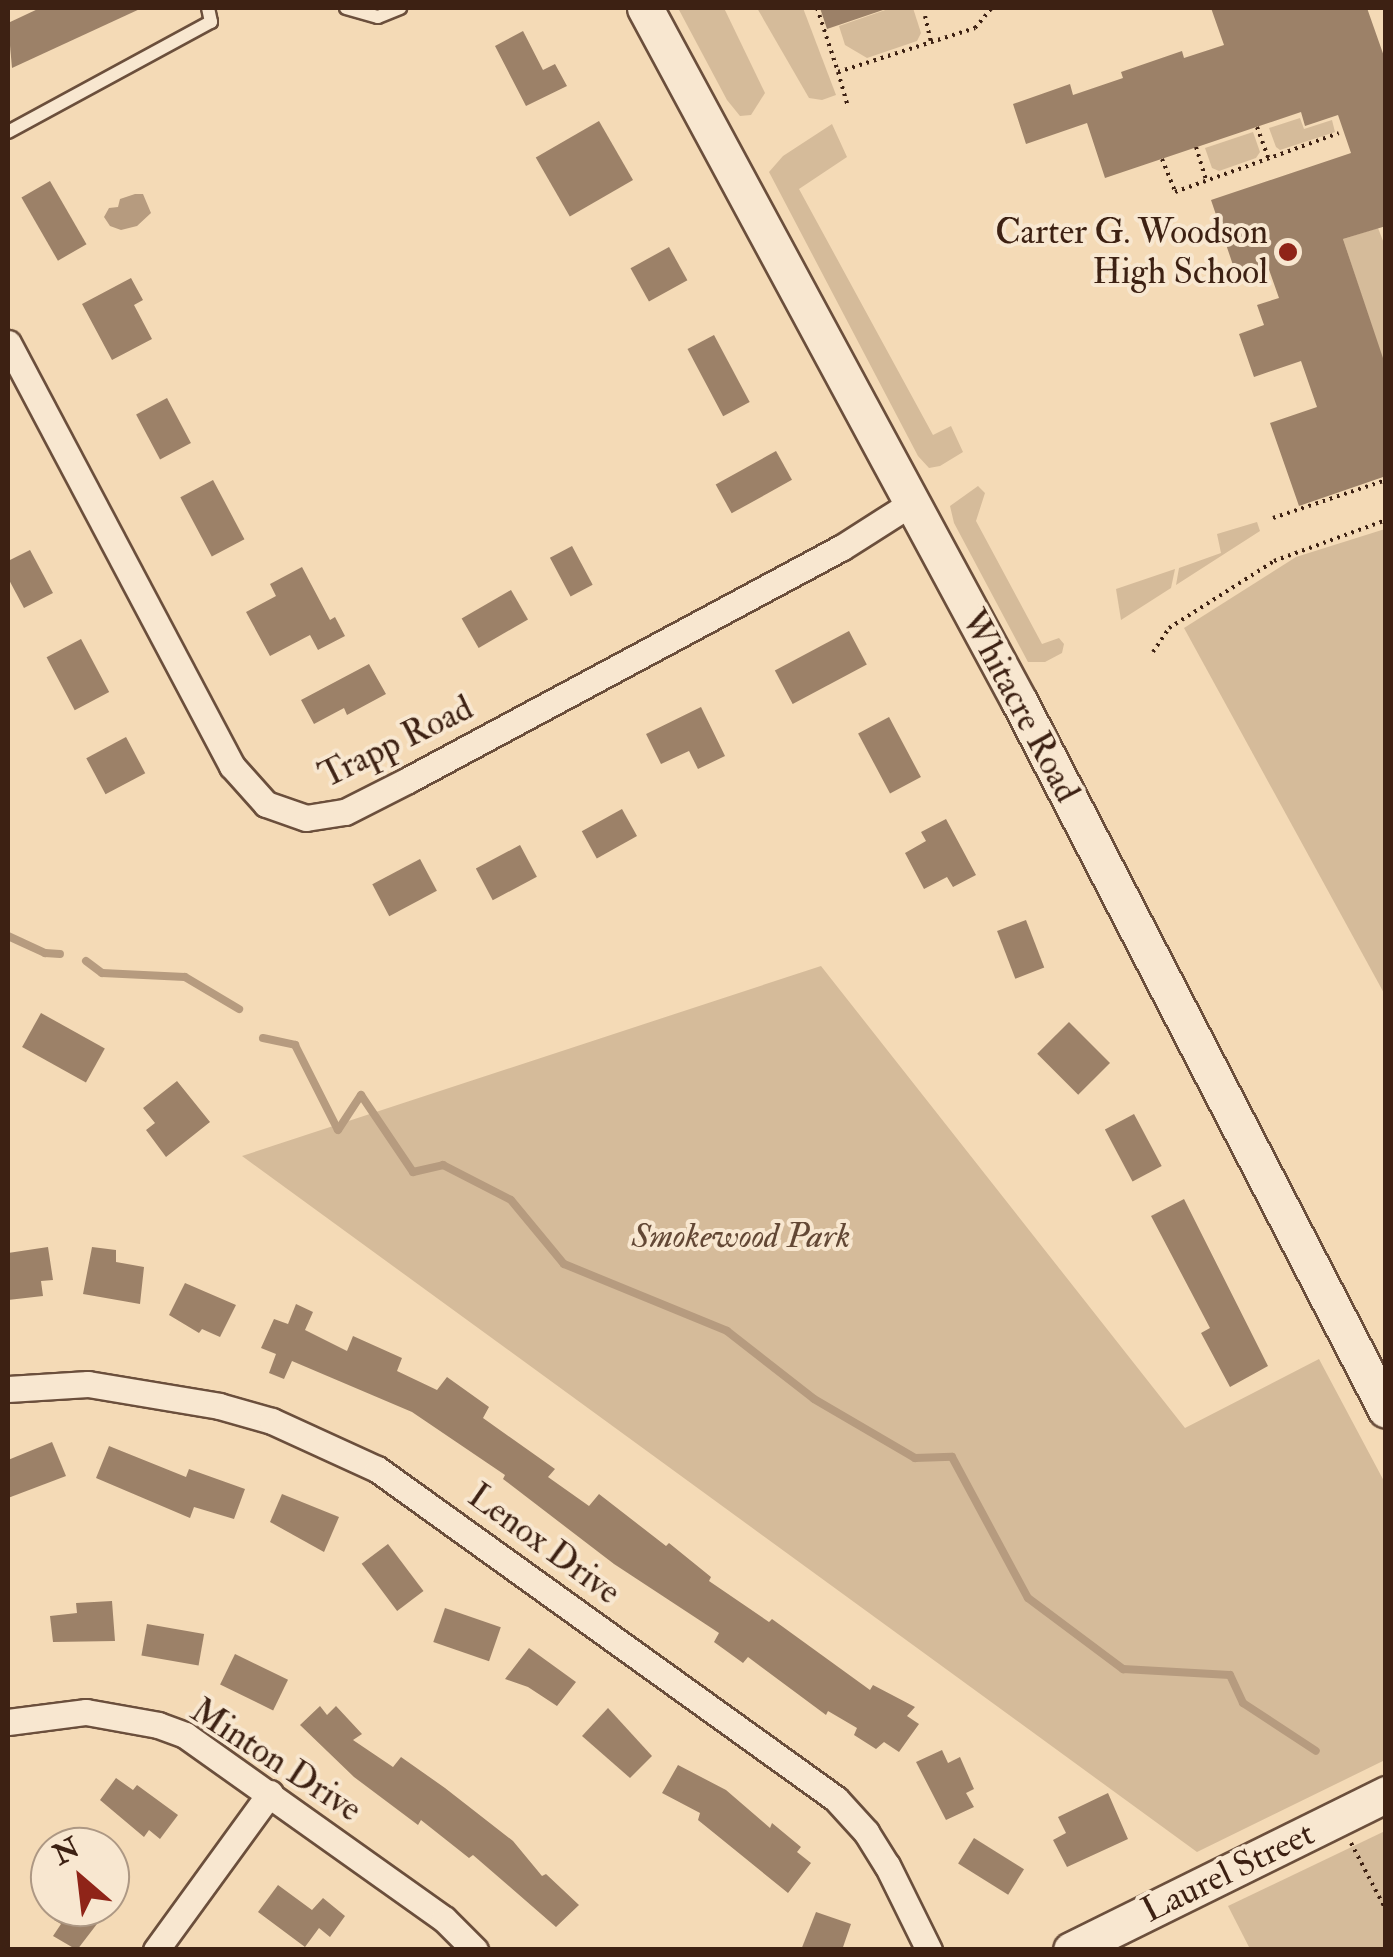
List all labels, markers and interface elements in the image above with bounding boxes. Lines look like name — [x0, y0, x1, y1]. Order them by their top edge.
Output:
place label: Carter G. Woodson High School — [995, 211, 1268, 293]
marker: Carter G. Woodson High School — [1277, 241, 1299, 263]
street label: Whitacre Road — [952, 603, 1088, 809]
street label: Trapp Road — [312, 687, 480, 797]
park label: Smokewood Park — [631, 1215, 851, 1257]
street label: Lenox Drive — [460, 1475, 628, 1613]
street label: Minton Drive — [183, 1689, 369, 1831]
street label: Laurel Street — [1135, 1812, 1321, 1932]
north arrow — [30, 1827, 130, 1927]
text: N — [47, 1831, 86, 1873]

